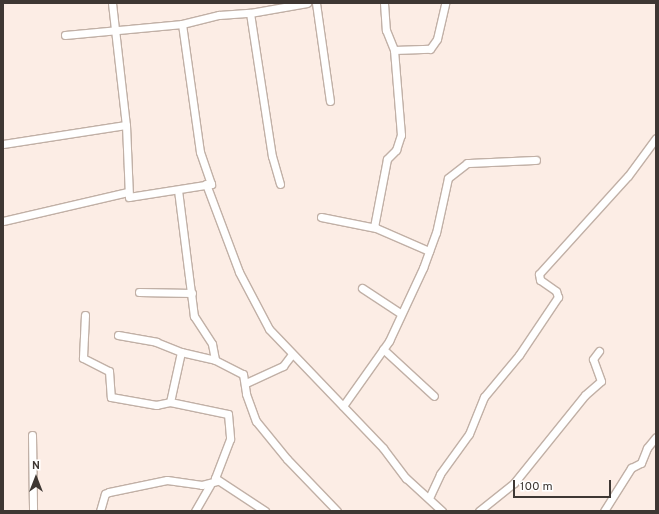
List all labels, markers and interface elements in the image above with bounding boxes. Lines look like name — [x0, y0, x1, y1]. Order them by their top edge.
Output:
north arrow — [16, 458, 56, 498]
text: N — [32, 459, 40, 473]
scale bar — [515, 472, 613, 498]
text: 100 m — [520, 479, 553, 495]

